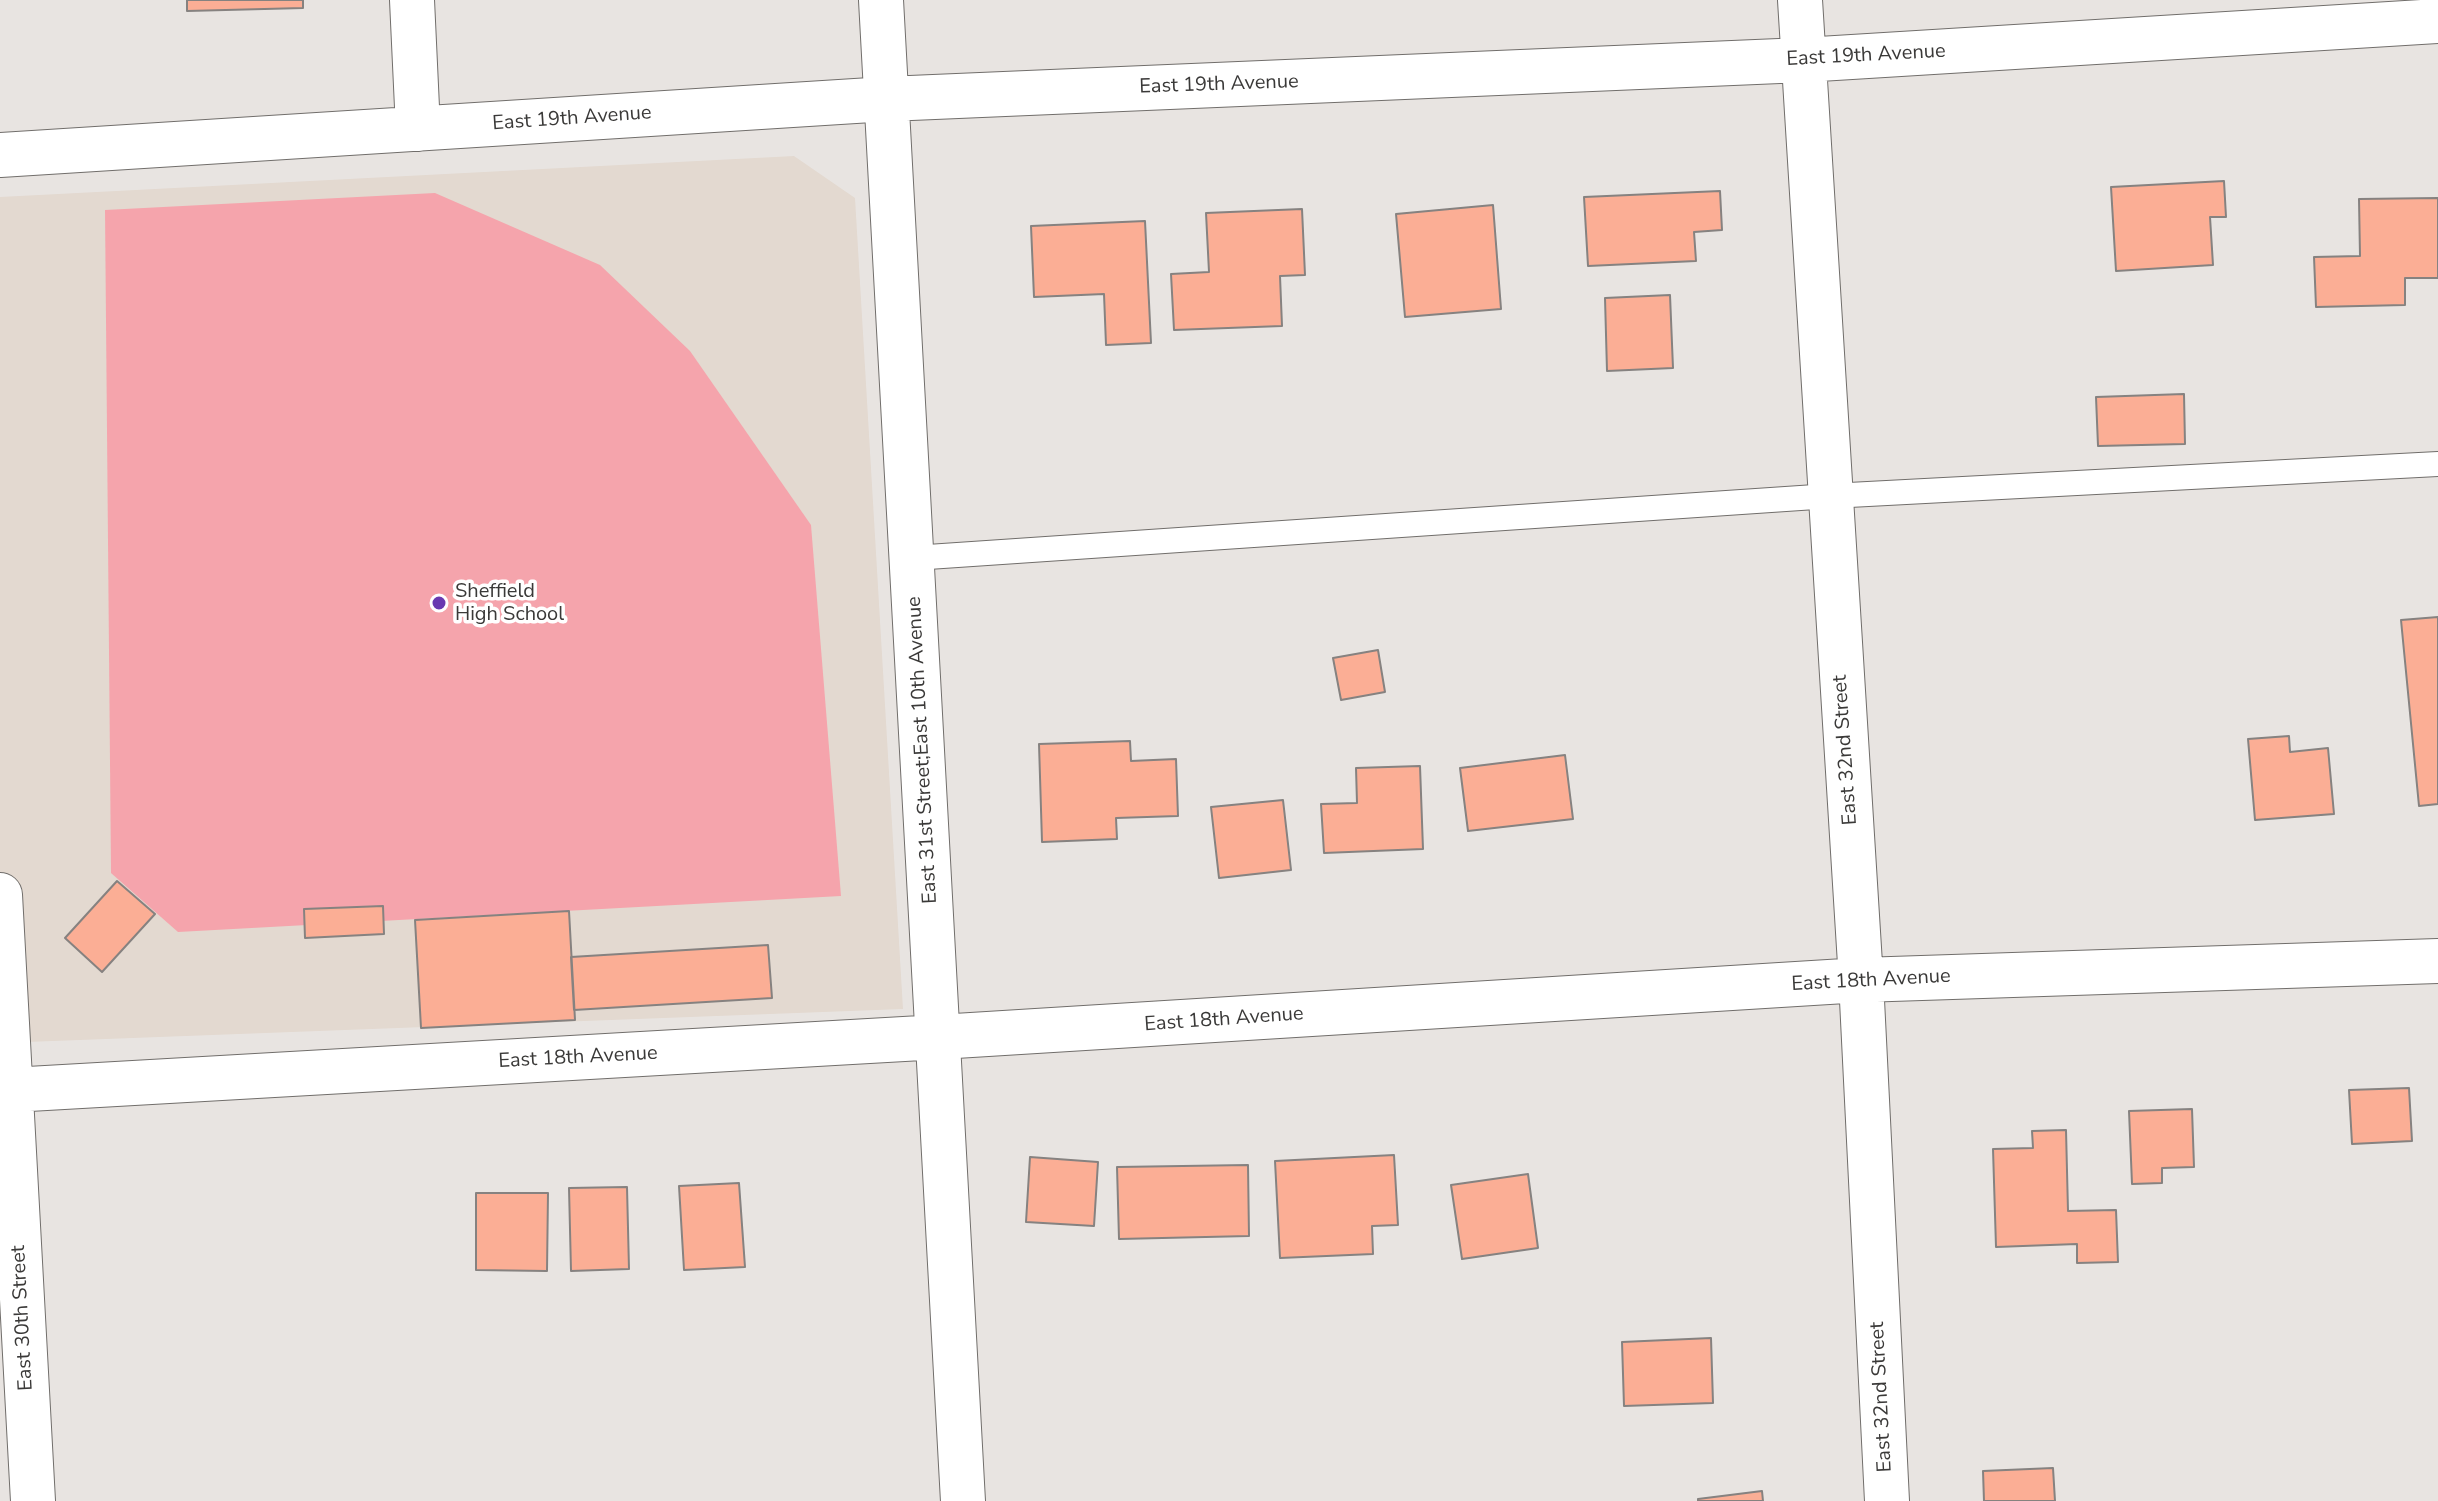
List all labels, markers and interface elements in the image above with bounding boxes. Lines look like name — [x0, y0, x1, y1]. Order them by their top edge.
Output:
street label: East 19th Avenue — [1786, 40, 1946, 72]
street label: East 19th Avenue — [1139, 70, 1299, 100]
street label: East 19th Avenue — [492, 101, 652, 137]
place label: Sheffield High School — [455, 580, 564, 627]
marker: Sheffield High School — [430, 594, 448, 612]
street label: East 31st Street;East 10th Avenue — [903, 596, 943, 904]
street label: East 32nd Street — [1829, 674, 1863, 826]
street label: East 18th Avenue — [1791, 965, 1951, 997]
street label: East 18th Avenue — [1144, 1002, 1304, 1038]
street label: East 18th Avenue — [498, 1042, 658, 1074]
street label: East 30th Street — [7, 1245, 39, 1391]
street label: East 32nd Street — [1866, 1321, 1898, 1473]

